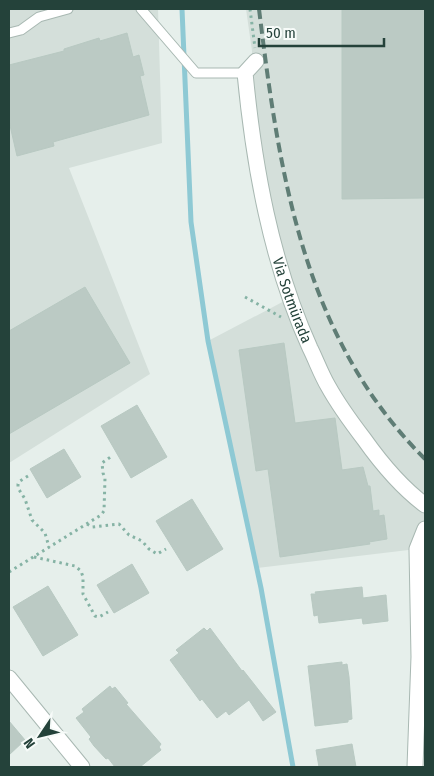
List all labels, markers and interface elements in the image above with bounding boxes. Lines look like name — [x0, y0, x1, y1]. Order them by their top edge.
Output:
scale bar — [259, 15, 384, 47]
text: 50 m — [266, 24, 296, 42]
street label: Via Sotmürada — [269, 255, 316, 346]
north arrow — [15, 711, 65, 761]
text: N — [20, 735, 39, 751]

